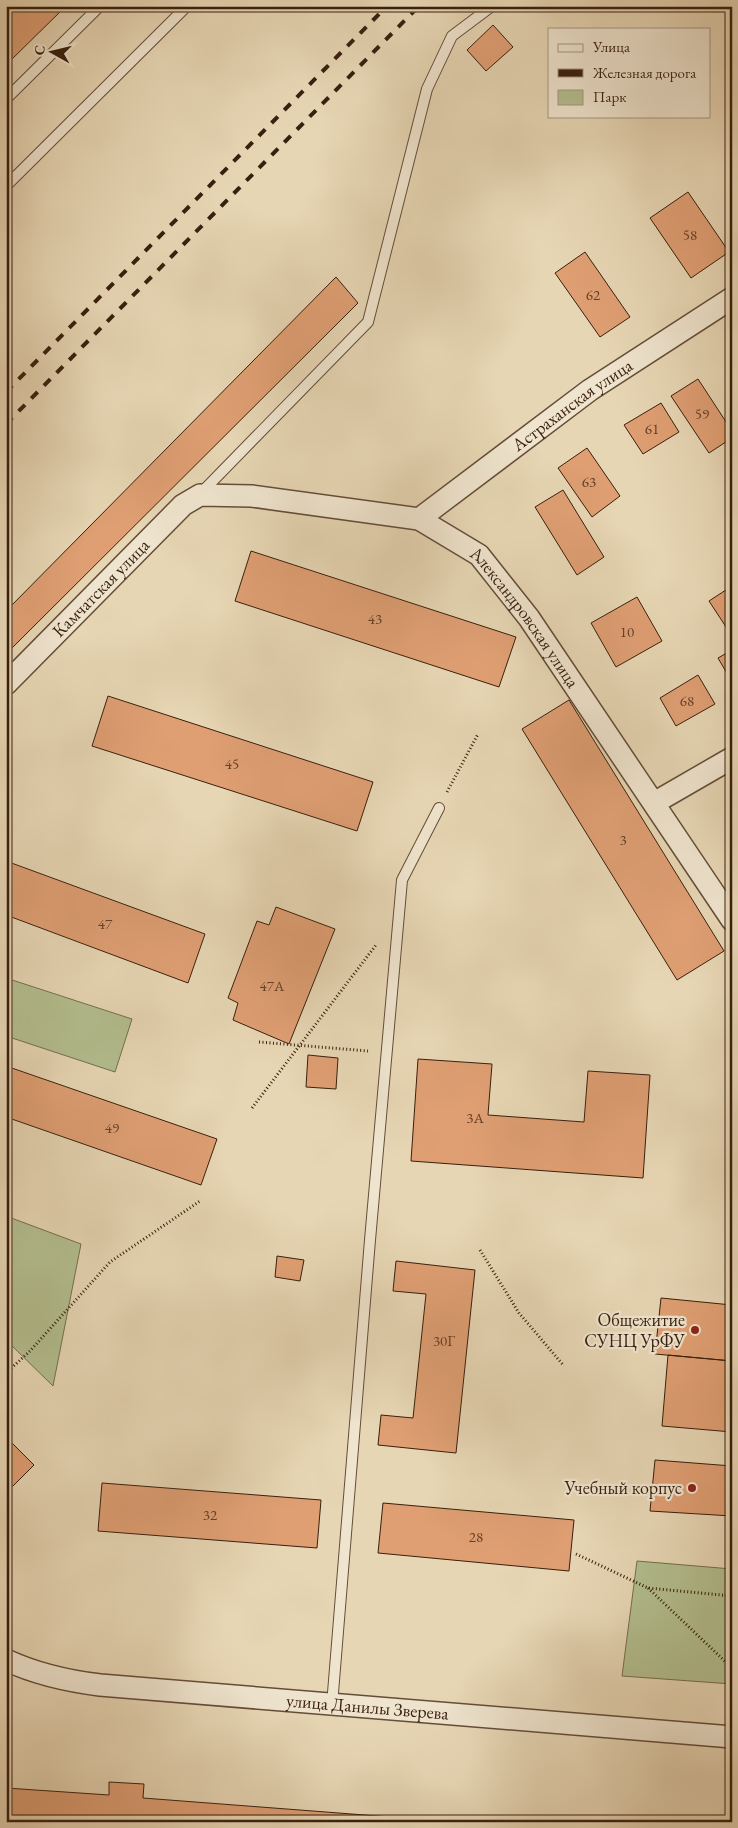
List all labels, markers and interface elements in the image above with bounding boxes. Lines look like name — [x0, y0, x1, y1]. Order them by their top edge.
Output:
north arrow — [28, 28, 78, 78]
legend — [548, 28, 710, 118]
text: Улица — [592, 37, 630, 56]
text: С — [30, 44, 49, 56]
text: Железная дорога — [592, 63, 696, 82]
text: Парк — [593, 87, 626, 106]
house number: 58 — [683, 225, 697, 244]
house number: 62 — [586, 285, 601, 304]
street label: Астраханская улица — [506, 353, 638, 457]
house number: 59 — [695, 404, 709, 423]
house number: 61 — [645, 419, 659, 438]
house number: 63 — [582, 472, 596, 491]
street label: Камчатская улица — [47, 533, 155, 642]
street label: Александровская улица — [465, 540, 585, 693]
house number: 43 — [368, 609, 382, 628]
house number: 10 — [620, 622, 634, 641]
house number: 68 — [680, 691, 694, 710]
house number: 45 — [225, 754, 239, 773]
house number: 3 — [619, 830, 627, 849]
house number: 47 — [98, 914, 113, 933]
house number: 47А — [260, 976, 285, 995]
house number: 3А — [466, 1108, 484, 1127]
house number: 49 — [105, 1118, 119, 1137]
place label: Общежитие СУНЦ УрФУ — [584, 1308, 686, 1352]
marker: Общежитие СУНЦ УрФУ — [689, 1324, 701, 1336]
house number: 30Г — [433, 1331, 455, 1350]
place label: Учебный корпус — [563, 1476, 682, 1499]
marker: Учебный корпус — [686, 1482, 698, 1494]
house number: 32 — [203, 1505, 218, 1524]
house number: 28 — [469, 1527, 483, 1546]
street label: улица Данилы Зверева — [285, 1688, 450, 1725]

